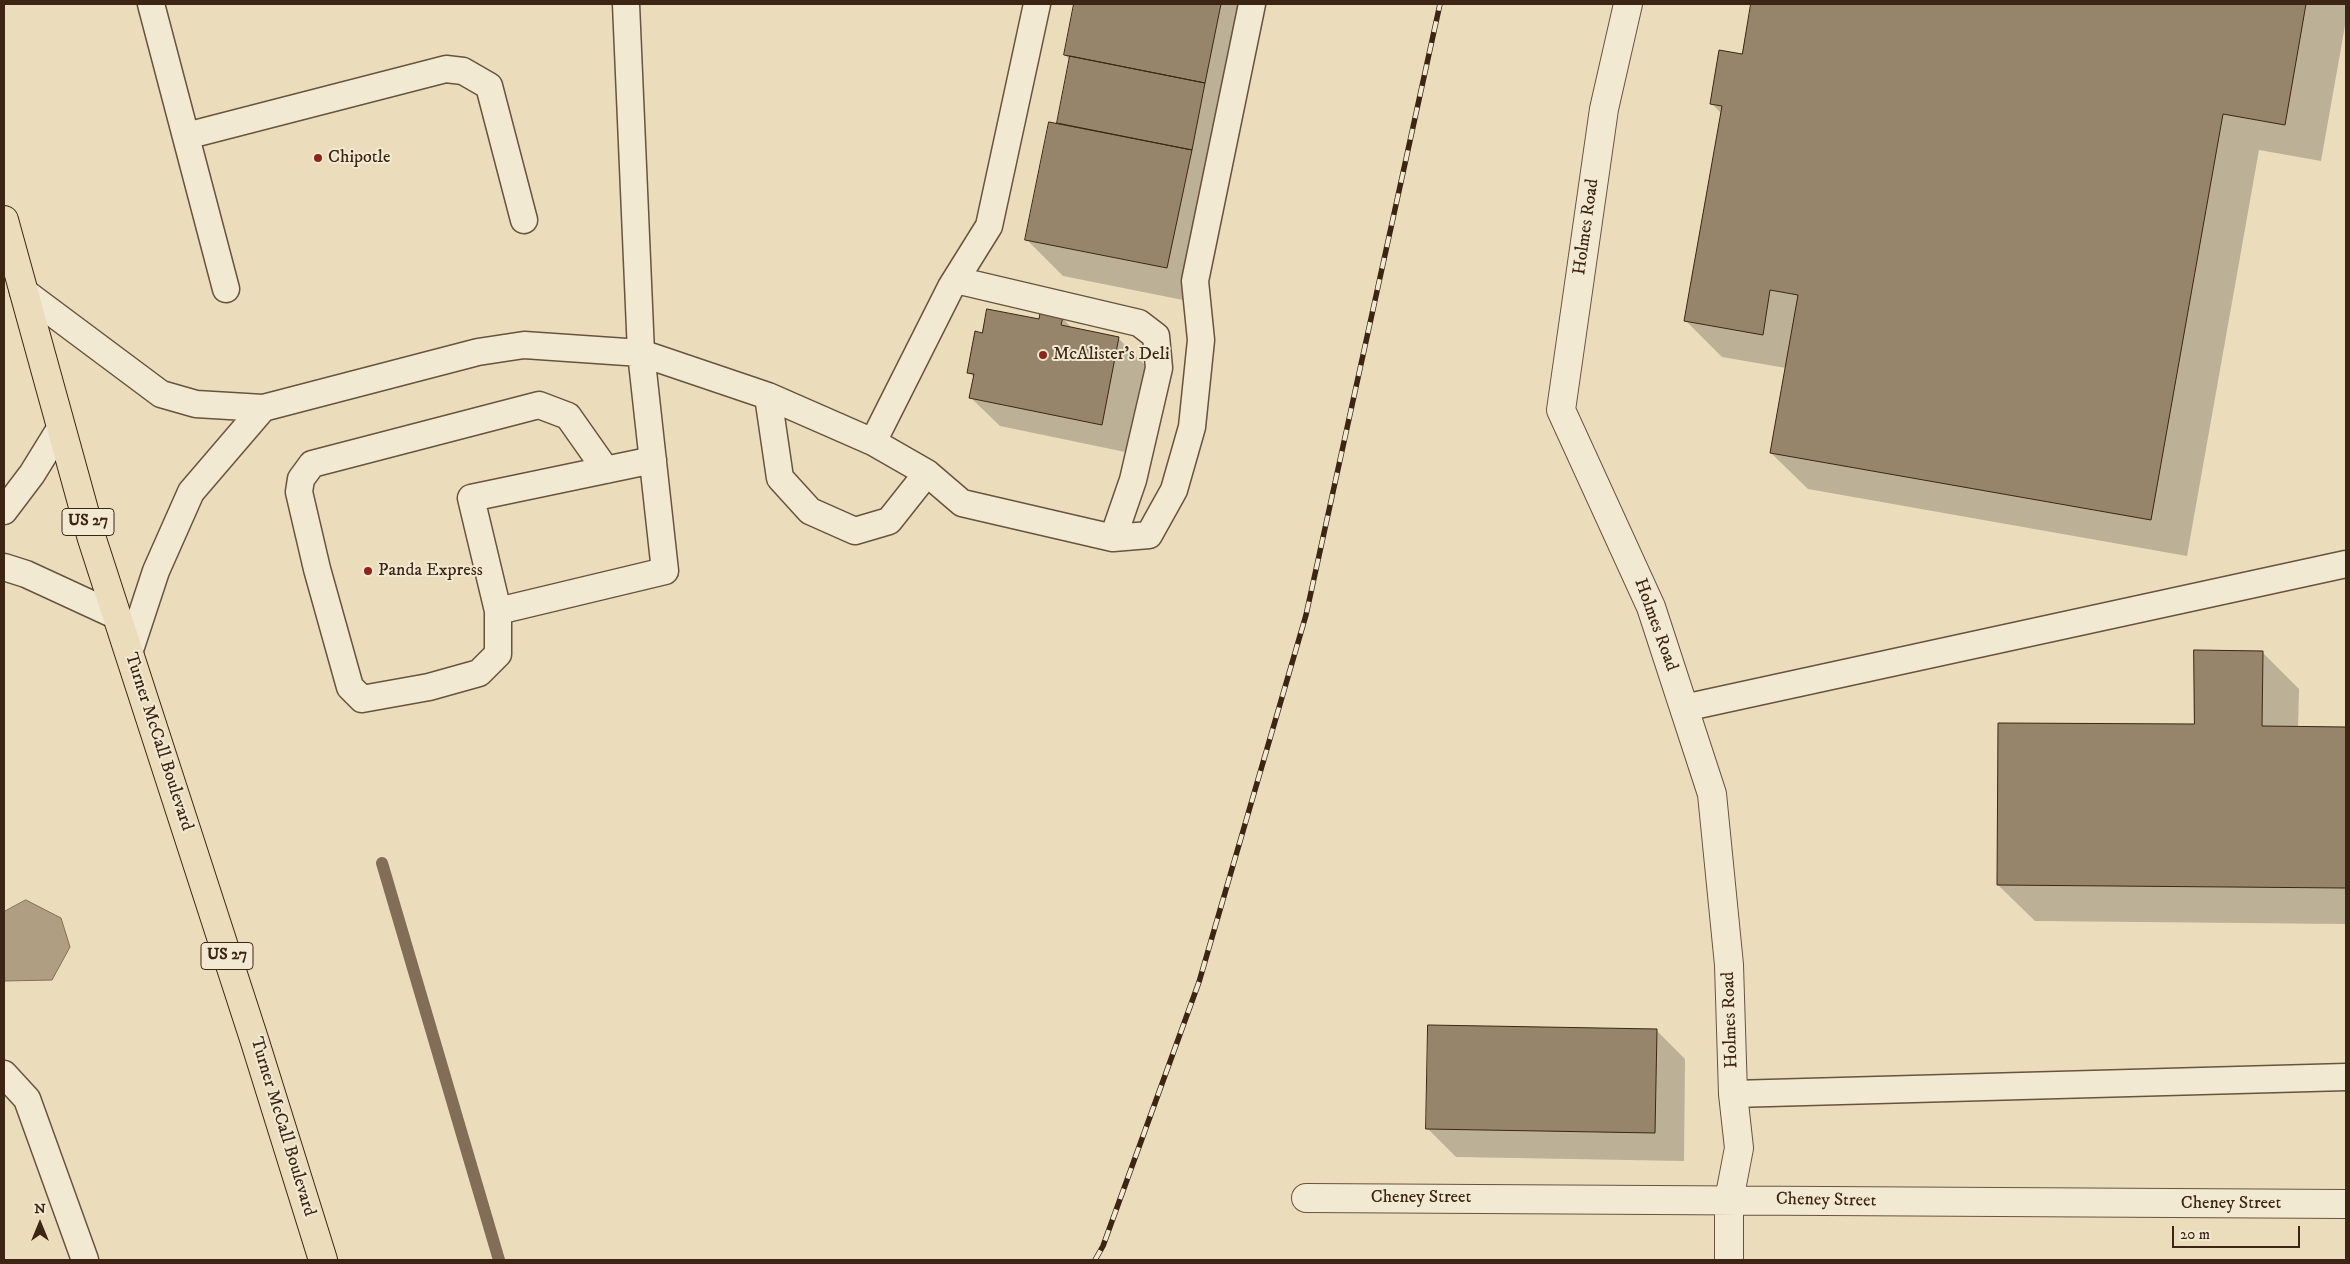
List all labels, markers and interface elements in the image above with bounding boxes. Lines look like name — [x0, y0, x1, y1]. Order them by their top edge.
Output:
place label: Chipotle — [328, 147, 390, 169]
marker: Chipotle — [312, 152, 324, 164]
street label: Holmes Road — [1570, 177, 1604, 277]
place label: McAlister's Deli — [1053, 344, 1170, 366]
marker: McAlister's Deli — [1037, 349, 1049, 361]
road number: US 27 — [62, 508, 114, 536]
place label: Panda Express — [378, 560, 483, 582]
marker: Panda Express — [362, 565, 374, 577]
street label: Holmes Road — [1628, 576, 1682, 674]
street label: Turner McCall Boulevard — [119, 650, 197, 834]
road number: US 27 — [201, 942, 253, 969]
street label: Holmes Road — [1719, 971, 1743, 1069]
street label: Turner McCall Boulevard — [244, 1035, 320, 1219]
street label: Cheney Street — [1371, 1187, 1471, 1209]
street label: Cheney Street — [1776, 1189, 1876, 1213]
street label: Cheney Street — [2181, 1193, 2281, 1215]
north arrow — [15, 1199, 65, 1249]
text: N — [34, 1200, 46, 1218]
scale bar — [2175, 1216, 2302, 1248]
text: 20 m — [2180, 1225, 2210, 1244]

